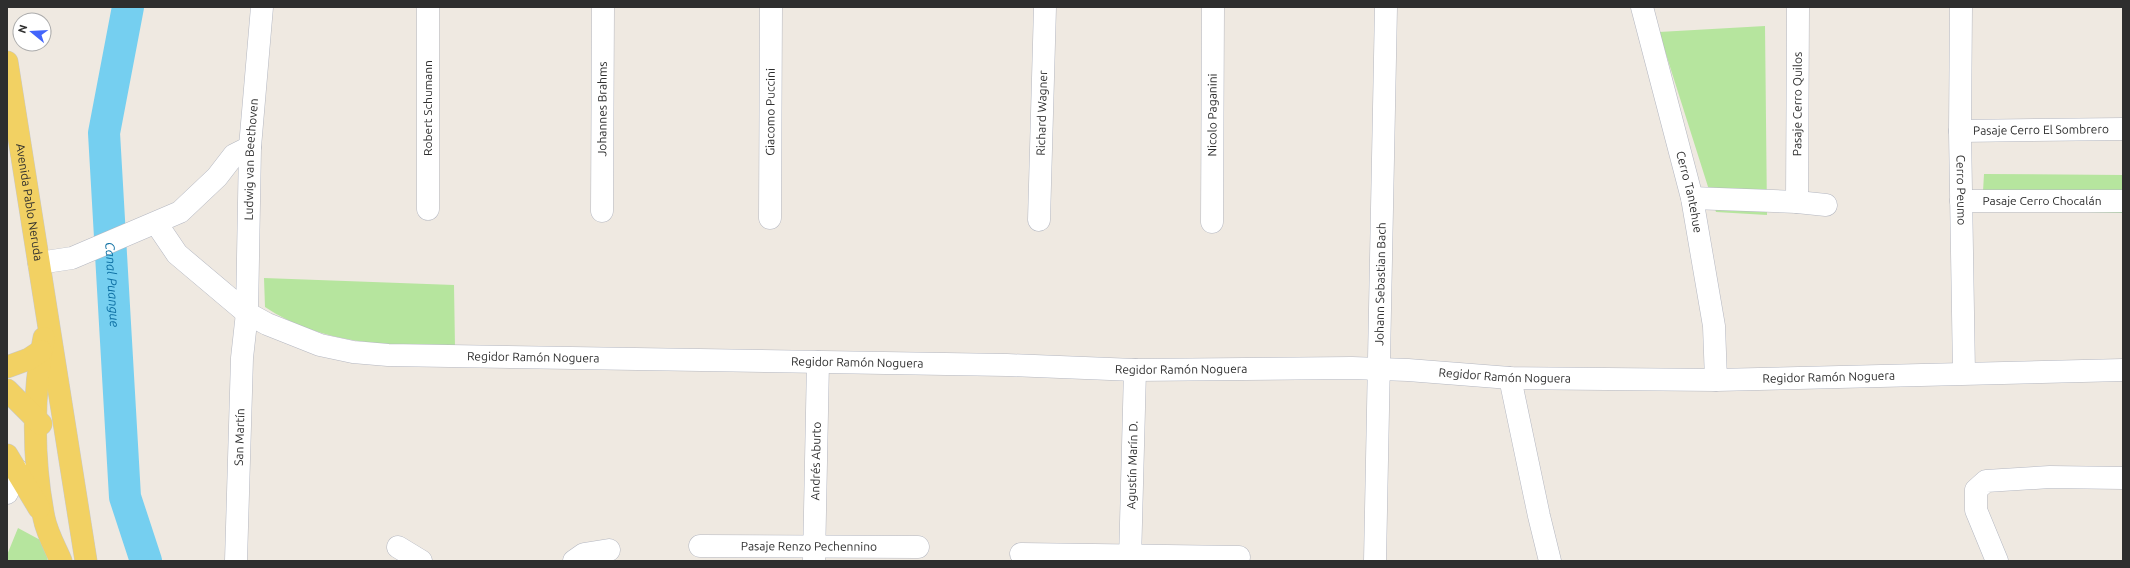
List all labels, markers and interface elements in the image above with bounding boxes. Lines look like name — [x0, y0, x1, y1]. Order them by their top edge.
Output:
north arrow — [12, 12, 52, 52]
text: N — [16, 23, 29, 35]
street label: Pasaje Cerro Quilos — [1790, 52, 1804, 156]
street label: Robert Schumann — [421, 60, 434, 156]
street label: Johannes Brahms — [595, 61, 609, 157]
street label: Giacomo Puccini — [763, 68, 777, 156]
street label: Richard Wagner — [1034, 70, 1049, 156]
street label: Nicolo Paganini — [1205, 73, 1219, 156]
street label: Ludwig van Beethoven — [242, 98, 260, 221]
street label: Pasaje Cerro El Sombrero — [1973, 122, 2109, 137]
street label: Avenida Pablo Neruda — [14, 142, 45, 262]
street label: Cerro Tantehue — [1674, 149, 1705, 234]
street label: Cerro Peumo — [1954, 155, 1969, 225]
street label: Pasaje Cerro Chocalán — [1983, 194, 2101, 207]
street label: Johann Sebastian Bach — [1372, 222, 1388, 346]
water label: Canal Puangue — [103, 241, 122, 328]
street label: Regidor Ramón Noguera — [467, 349, 600, 364]
street label: Regidor Ramón Noguera — [791, 355, 924, 370]
street label: Regidor Ramón Noguera — [1115, 362, 1247, 376]
street label: Regidor Ramón Noguera — [1438, 365, 1571, 385]
street label: Regidor Ramón Noguera — [1762, 369, 1895, 385]
street label: San Martín — [232, 408, 247, 466]
street label: Agustín Marín D. — [1124, 420, 1140, 510]
street label: Andrés Aburto — [808, 421, 823, 501]
street label: Pasaje Renzo Pechennino — [741, 539, 877, 553]

